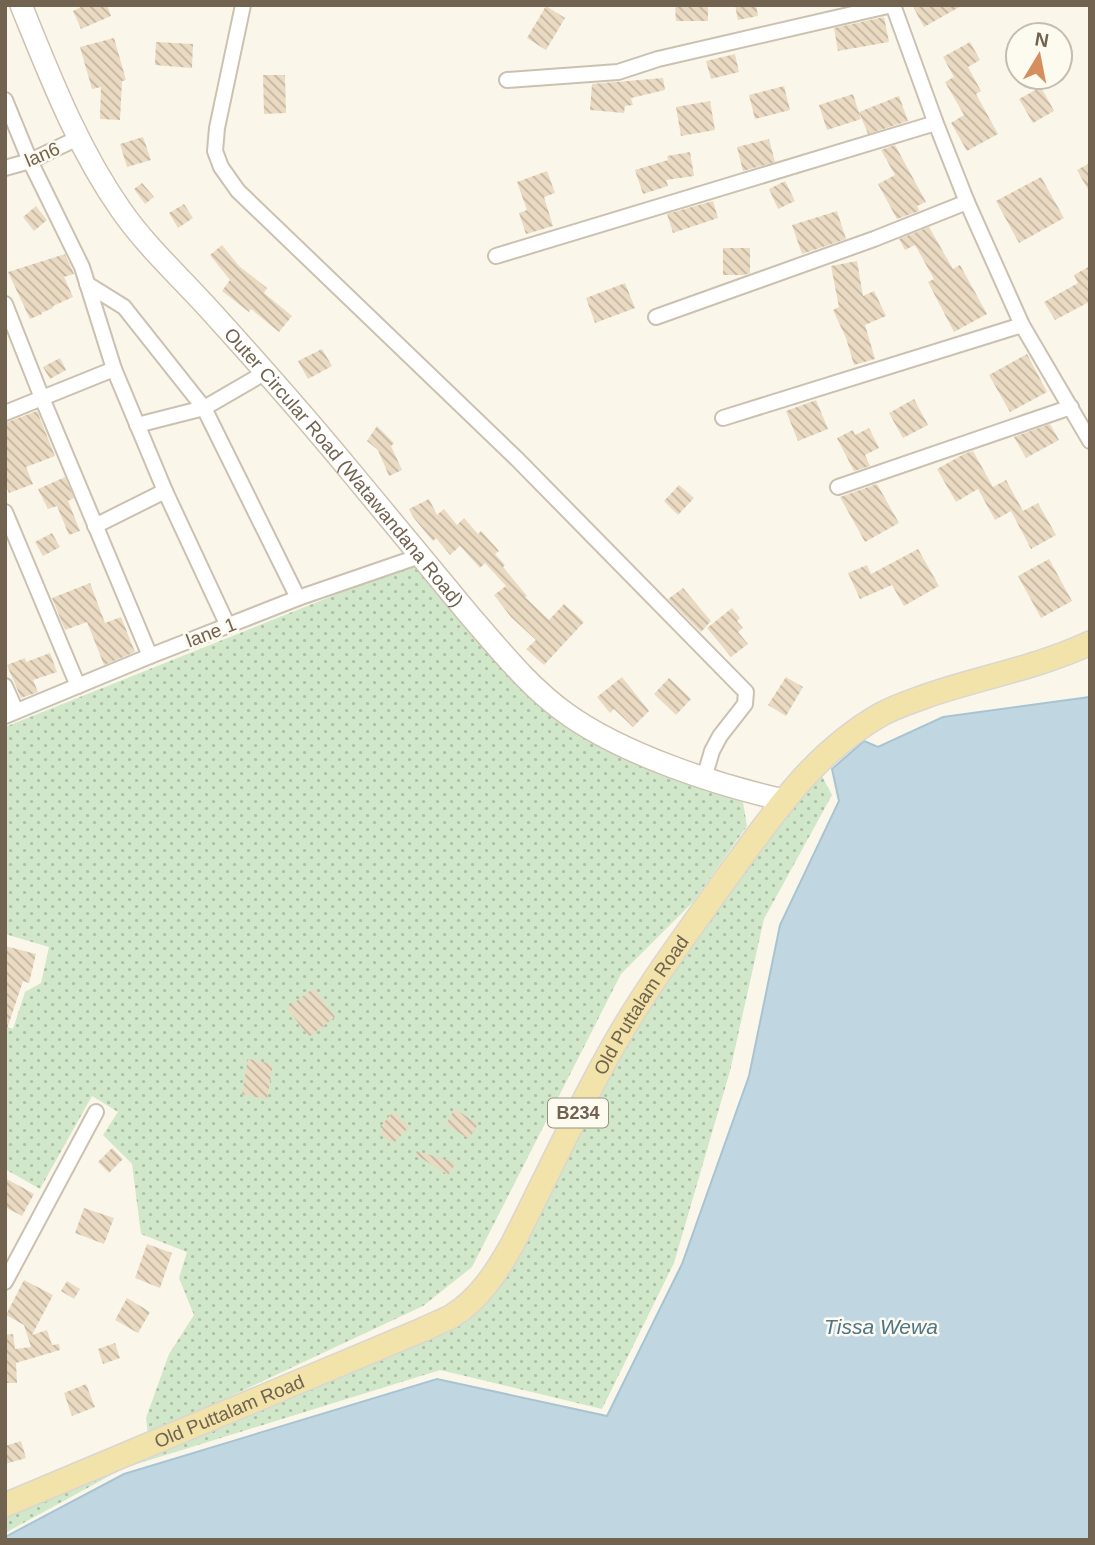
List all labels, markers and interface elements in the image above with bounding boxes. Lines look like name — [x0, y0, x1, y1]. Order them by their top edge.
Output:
north arrow — [1004, 21, 1074, 91]
text: N — [1033, 28, 1050, 51]
street label: lan6 — [22, 138, 63, 171]
street label: Outer Circular Road (Watawandana Road) — [220, 324, 468, 611]
street label: lane 1 — [183, 613, 239, 652]
street label: Old Puttalam Road — [589, 932, 693, 1078]
road number: B234 — [548, 1098, 608, 1128]
water label: Tissa Wewa — [824, 1315, 938, 1338]
street label: Old Puttalam Road — [151, 1371, 307, 1452]

